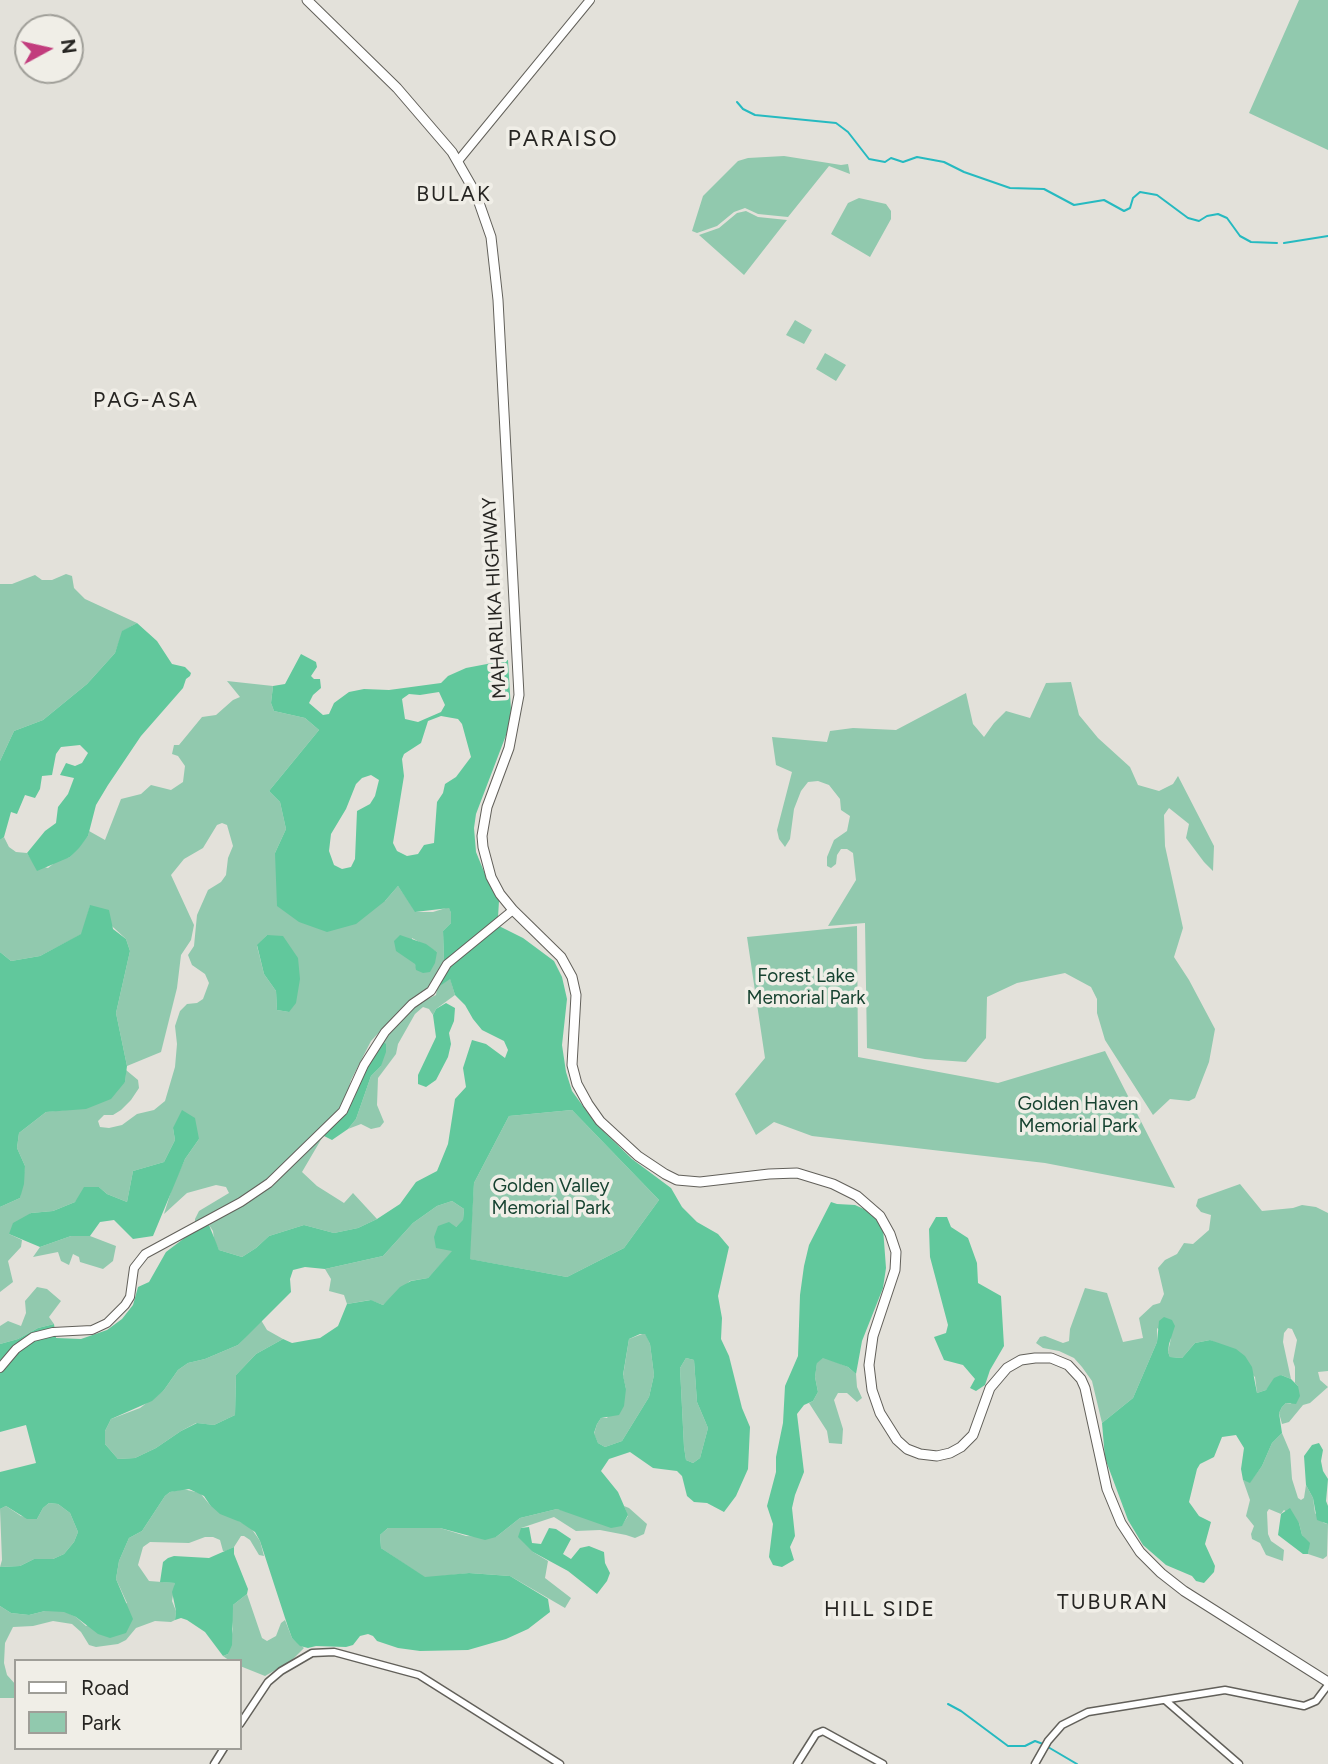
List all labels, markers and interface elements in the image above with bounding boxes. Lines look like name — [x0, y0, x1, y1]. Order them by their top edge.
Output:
north arrow — [14, 14, 84, 84]
text: N — [56, 37, 81, 55]
district label: PARAISO — [508, 125, 618, 153]
district label: BULAK — [417, 182, 491, 208]
district label: PAG-ASA — [94, 388, 198, 414]
street label: MAHARLIKA HIGHWAY — [478, 497, 512, 699]
park label: Forest Lake Memorial Park — [746, 965, 866, 1009]
park label: Golden Haven Memorial Park — [1018, 1093, 1138, 1137]
park label: Golden Valley Memorial Park — [491, 1175, 611, 1219]
district label: TUBURAN — [1058, 1590, 1168, 1616]
district label: HILL SIDE — [825, 1597, 935, 1623]
legend — [14, 1659, 242, 1750]
text: Road — [81, 1675, 129, 1700]
text: Park — [81, 1710, 121, 1735]

